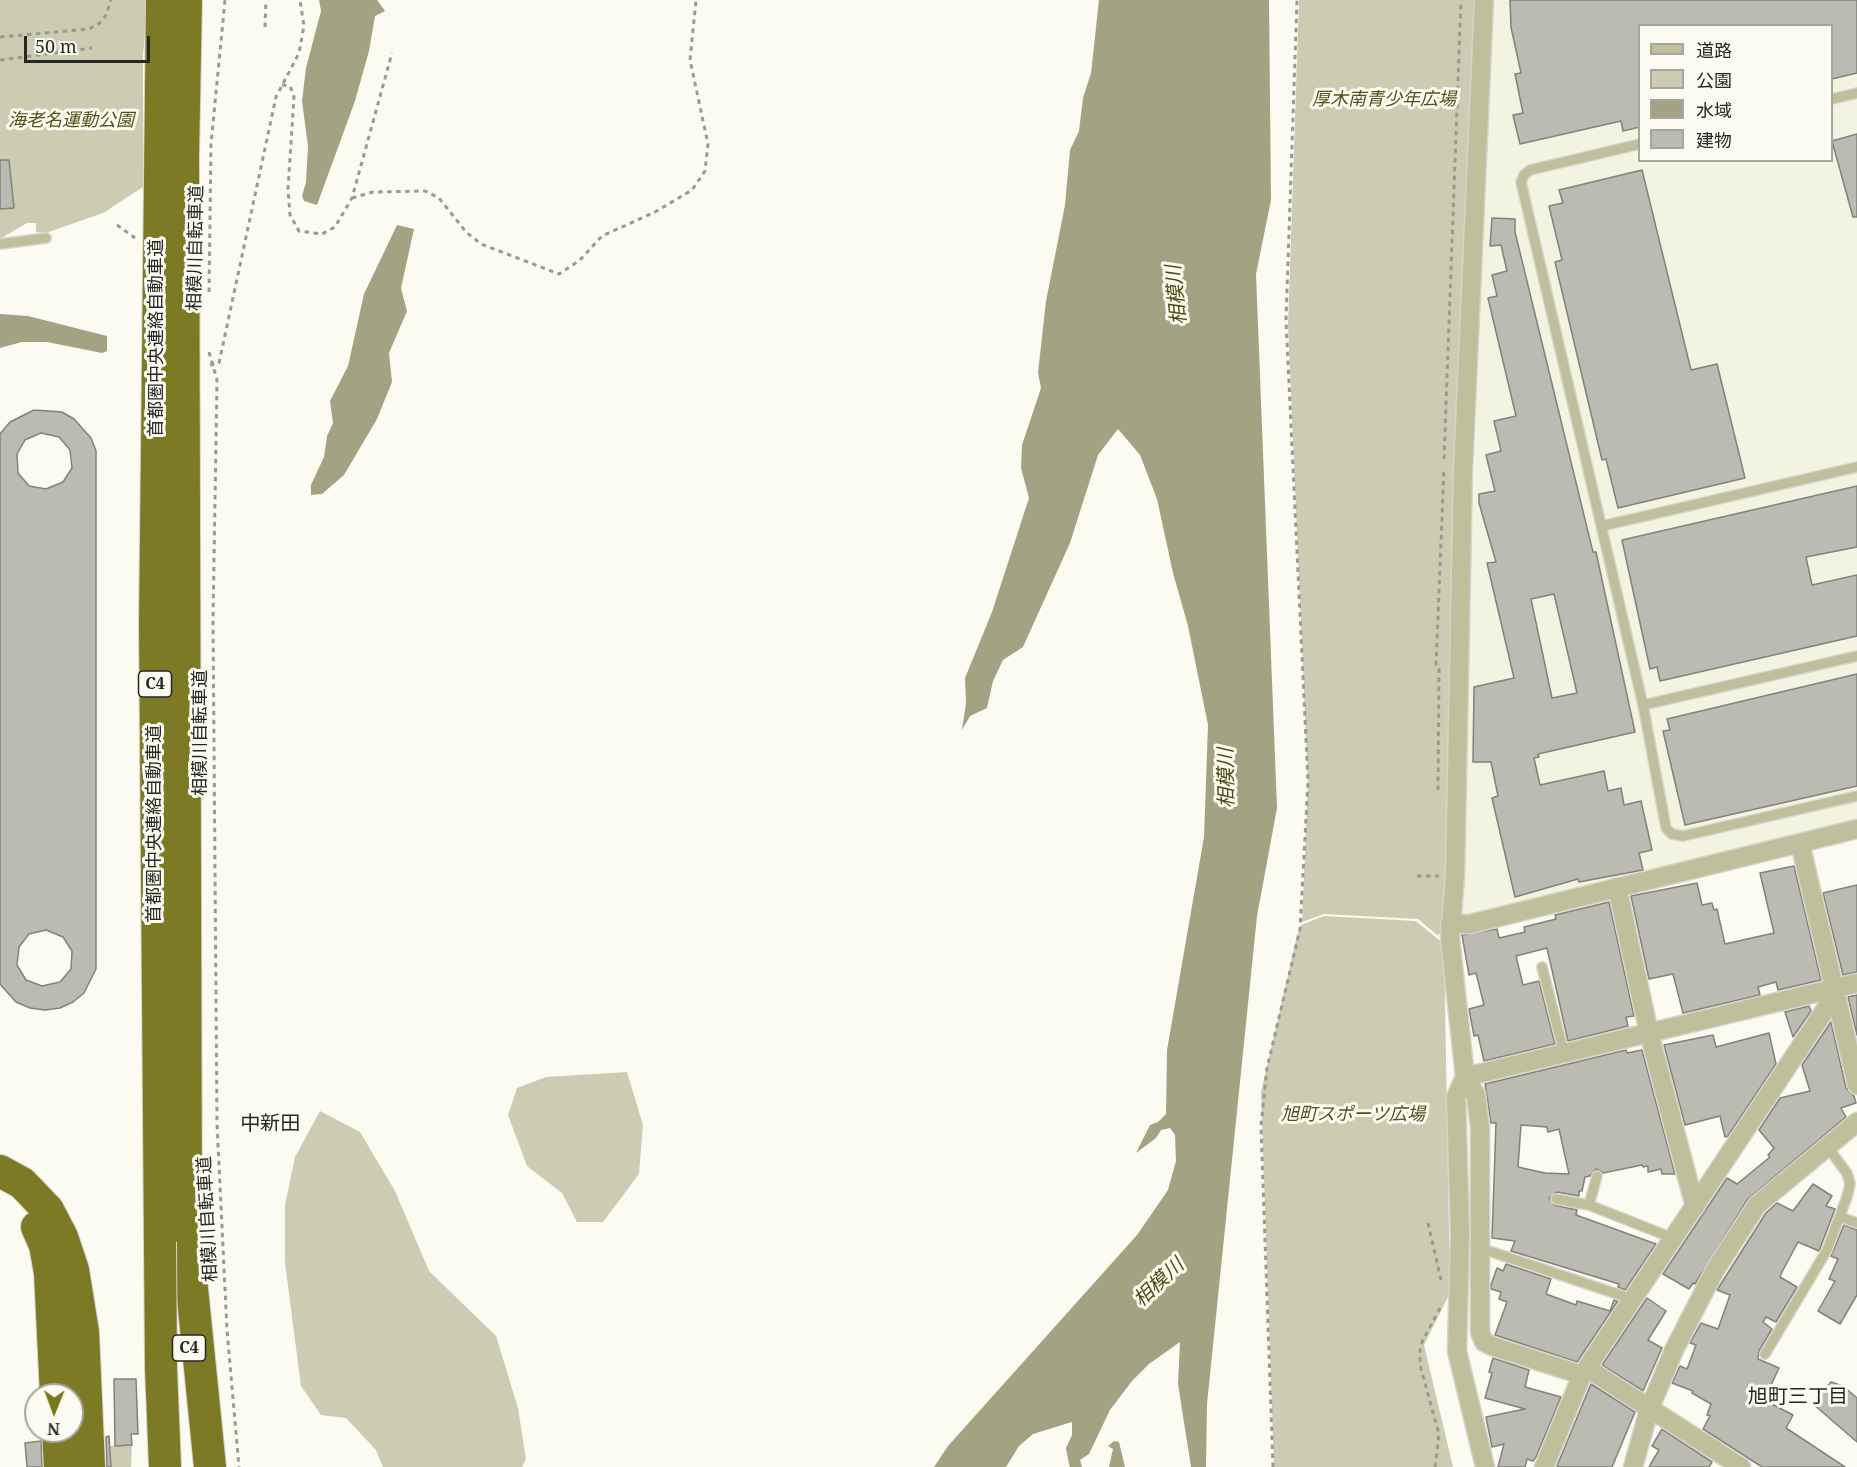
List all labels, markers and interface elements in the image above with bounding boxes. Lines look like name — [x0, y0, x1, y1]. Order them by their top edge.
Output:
scale bar — [27, 24, 153, 62]
legend — [1638, 24, 1833, 162]
text: 50 m — [35, 34, 77, 58]
text: 道路 — [1696, 38, 1732, 62]
text: 公園 — [1696, 68, 1732, 92]
park label: 厚木南青少年広場 — [1312, 89, 1456, 111]
text: 水域 — [1696, 98, 1732, 122]
park label: 海老名運動公園 — [8, 110, 134, 132]
text: 建物 — [1696, 128, 1732, 152]
street label: 相模川自転車道 — [184, 185, 208, 311]
street label: 首都圏中央連絡自動車道 — [146, 239, 168, 437]
water label: 相模川 — [1162, 264, 1192, 326]
street label: 相模川自転車道 — [190, 670, 212, 796]
road number: C4 — [138, 671, 172, 697]
street label: 首都圏中央連絡自動車道 — [144, 725, 166, 923]
water label: 相模川 — [1214, 748, 1240, 808]
park label: 旭町スポーツ広場 — [1281, 1104, 1425, 1126]
district label: 中新田 — [240, 1112, 300, 1136]
street label: 相模川自転車道 — [194, 1156, 222, 1282]
water label: 相模川 — [1129, 1254, 1189, 1312]
road number: C4 — [172, 1335, 206, 1361]
north arrow — [24, 1383, 84, 1443]
district label: 旭町三丁目 — [1748, 1385, 1848, 1409]
text: N — [47, 1418, 60, 1440]

